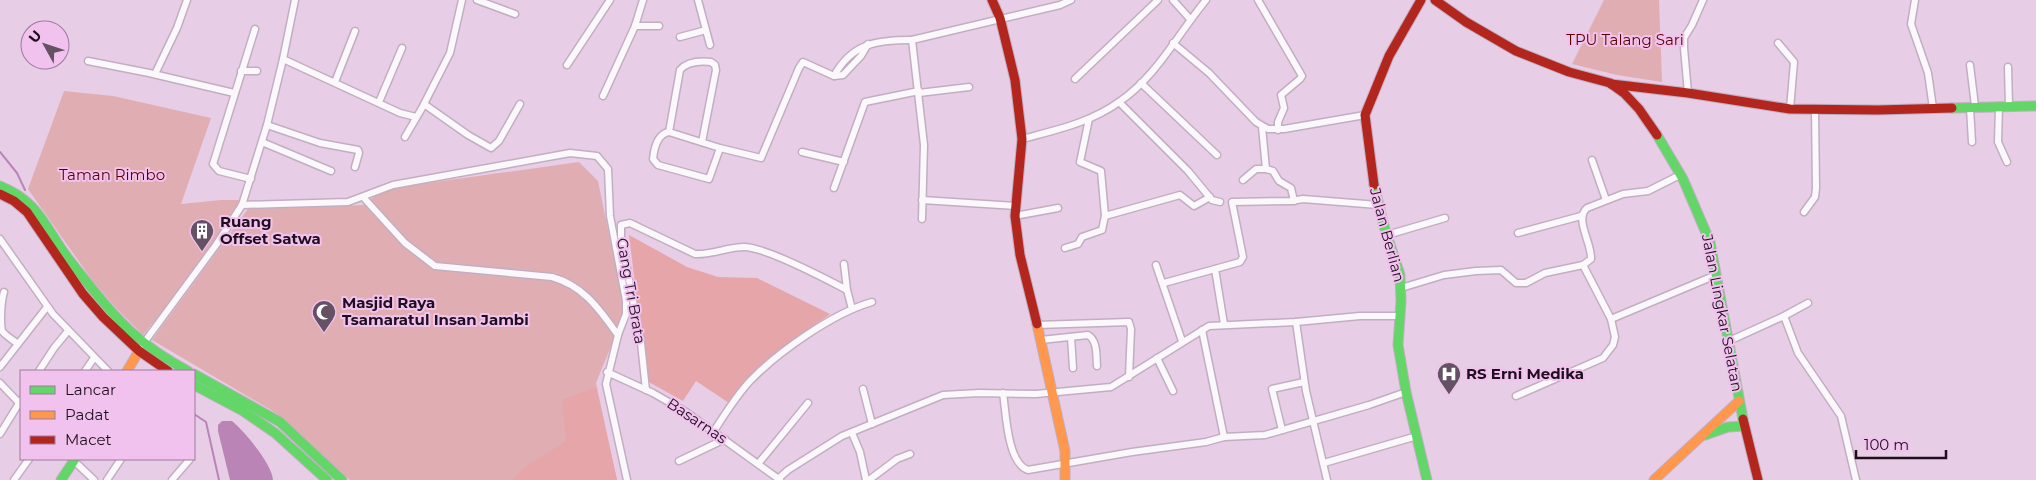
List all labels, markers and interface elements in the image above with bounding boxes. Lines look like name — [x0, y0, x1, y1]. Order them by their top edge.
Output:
north arrow — [20, 20, 70, 70]
text: U — [25, 27, 45, 47]
park label: TPU Talang Sari — [1566, 30, 1684, 49]
park label: Taman Rimbo — [59, 165, 165, 184]
street label: Jalan Berlian — [1366, 185, 1409, 284]
place label: Ruang Offset Satwa — [220, 212, 321, 248]
building icon: Ruang Offset Satwa — [189, 218, 215, 252]
street label: Jalan Lingkar Selatan — [1698, 231, 1747, 393]
street label: Gang Tri Brata — [613, 236, 650, 345]
place label: Masjid Raya Tsamaratul Insan Jambi — [342, 293, 529, 329]
mosque icon: Masjid Raya Tsamaratul Insan Jambi — [311, 299, 337, 333]
hospital icon: RS Erni Medika — [1436, 361, 1462, 395]
place label: RS Erni Medika — [1466, 364, 1584, 383]
legend — [20, 370, 195, 460]
text: Lancar — [65, 380, 116, 399]
street label: Basarnas — [664, 394, 731, 448]
text: Padat — [65, 405, 110, 424]
scale bar — [1856, 428, 1946, 460]
text: Macet — [65, 430, 112, 449]
text: 100 m — [1864, 435, 1909, 454]

